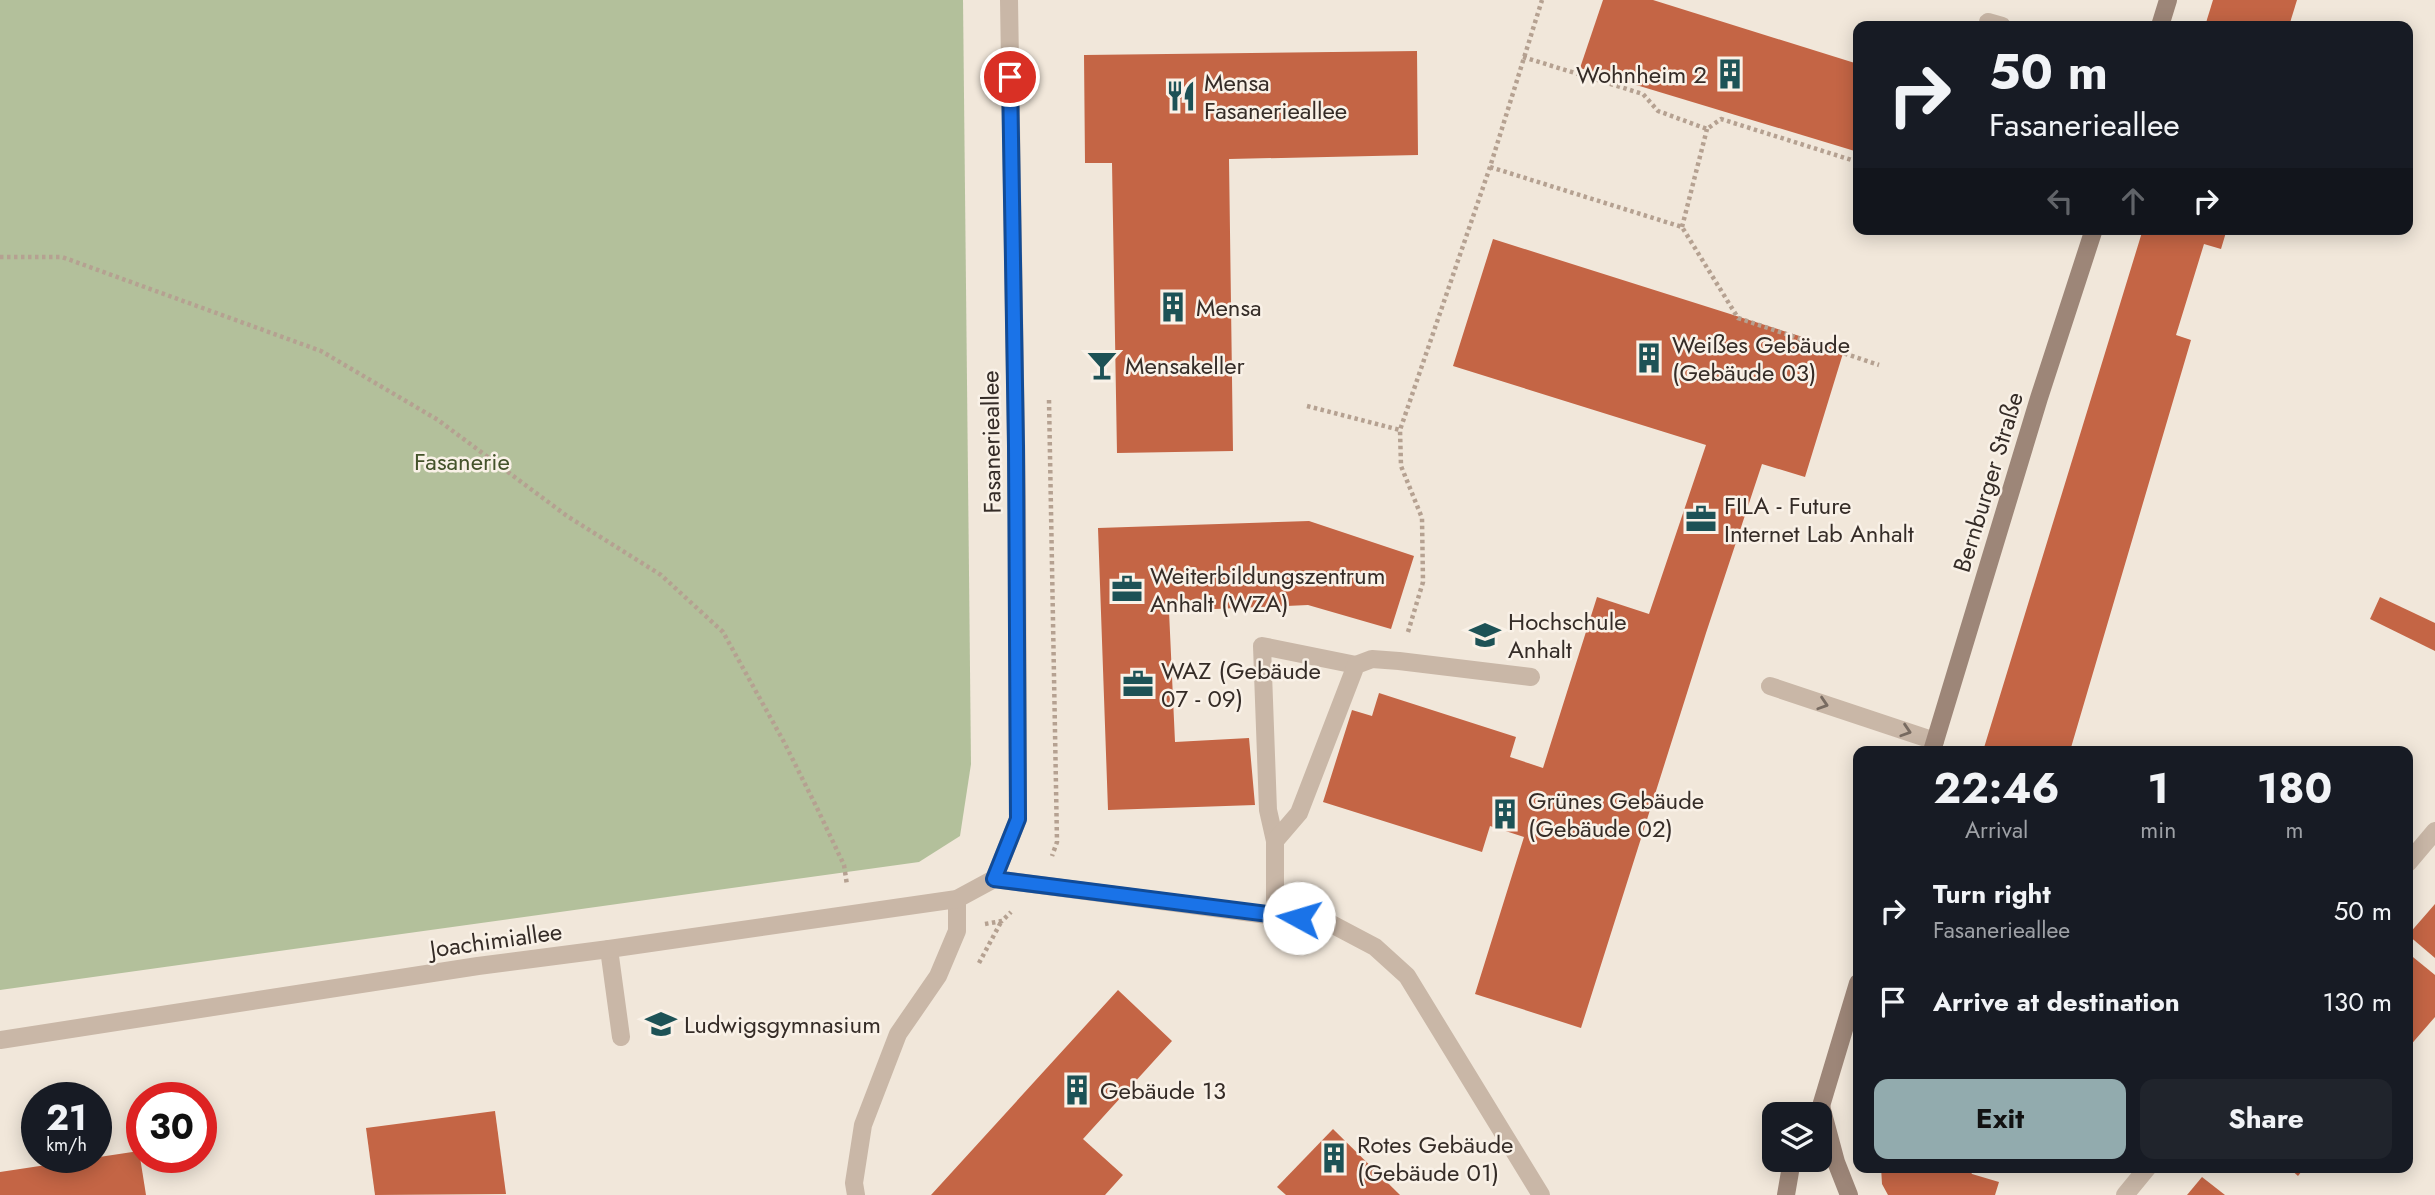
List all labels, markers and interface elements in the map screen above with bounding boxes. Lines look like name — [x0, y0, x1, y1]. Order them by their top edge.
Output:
text: 50 m — [1989, 37, 2108, 107]
pin — [980, 47, 1040, 107]
icon: right — [1874, 49, 1965, 140]
place label: Wohnheim 2 — [1576, 57, 1707, 92]
building icon: Wohnheim 2 — [1713, 57, 1747, 91]
icon: arrive — [991, 58, 1029, 96]
place label: Mensa Fasanerieallee — [1204, 65, 1347, 128]
restaurant icon: Mensa Fasanerieallee — [1164, 79, 1198, 113]
text: Fasanerieallee — [1989, 102, 2180, 148]
icon: left — [2041, 182, 2079, 220]
icon: ahead — [2114, 182, 2152, 220]
icon: right — [2187, 182, 2225, 220]
building icon: Mensa — [1156, 290, 1190, 324]
place label: Mensa — [1196, 290, 1262, 325]
place label: Weißes Gebäude (Gebäude 03) — [1672, 327, 1850, 390]
building icon: Weißes Gebäude (Gebäude 03) — [1632, 341, 1666, 375]
bar icon: Mensakeller — [1085, 348, 1119, 382]
place label: Mensakeller — [1125, 348, 1246, 383]
street label: Fasanerieallee — [972, 370, 1010, 514]
street label: Bernburger Straße — [1944, 388, 2032, 576]
park label: Fasanerie — [414, 444, 510, 479]
place label: FILA - Future Internet Lab Anhalt — [1724, 488, 1914, 551]
office icon: FILA - Future Internet Lab Anhalt — [1684, 502, 1718, 536]
place label: Weiterbildungszentrum Anhalt (WZA) — [1150, 558, 1385, 621]
office icon: Weiterbildungszentrum Anhalt (WZA) — [1110, 572, 1144, 606]
place label: Hochschule Anhalt — [1508, 604, 1627, 667]
school or university icon: Hochschule Anhalt — [1468, 618, 1502, 652]
place label: WAZ (Gebäude 07 - 09) — [1161, 653, 1321, 716]
office icon: WAZ (Gebäude 07 - 09) — [1121, 667, 1155, 701]
one-way arrow — [1816, 696, 1828, 710]
one-way arrow — [1899, 723, 1911, 737]
text: 22:46 — [1934, 758, 2060, 819]
text: 1 — [2148, 758, 2169, 819]
text: 180 — [2257, 758, 2332, 819]
place label: Grünes Gebäude (Gebäude 02) — [1528, 783, 1704, 846]
building icon: Grünes Gebäude (Gebäude 02) — [1488, 797, 1522, 831]
text: Arrival — [1965, 813, 2028, 847]
text: min — [2140, 813, 2176, 847]
text: m — [2286, 813, 2304, 847]
text: Turn right — [1933, 875, 2051, 913]
position arrow — [1262, 881, 1336, 955]
icon: right — [1874, 892, 1912, 930]
text: 50 m — [2334, 892, 2392, 930]
street label: Joachimiallee — [425, 913, 564, 967]
text: Fasanerieallee — [1933, 913, 2070, 947]
icon: arrive — [1874, 983, 1912, 1021]
text: Arrive at destination — [1933, 983, 2180, 1021]
text: 130 m — [2322, 983, 2392, 1021]
school or university icon: Ludwigsgymnasium — [644, 1007, 678, 1041]
place label: Ludwigsgymnasium — [684, 1007, 881, 1042]
building icon: Gebäude 13 — [1060, 1073, 1094, 1107]
place label: Gebäude 13 — [1100, 1073, 1226, 1108]
button: Exit — [1874, 1079, 2126, 1159]
button: Share — [2140, 1079, 2392, 1159]
speed limit sign: 30 — [126, 1082, 217, 1173]
text: 21 — [46, 1093, 87, 1143]
map controls — [1762, 1102, 1832, 1172]
button: layers — [1762, 1102, 1832, 1172]
place label: Rotes Gebäude (Gebäude 01) — [1357, 1127, 1513, 1190]
text: km/h — [46, 1132, 87, 1158]
building icon: Rotes Gebäude (Gebäude 01) — [1317, 1141, 1351, 1175]

